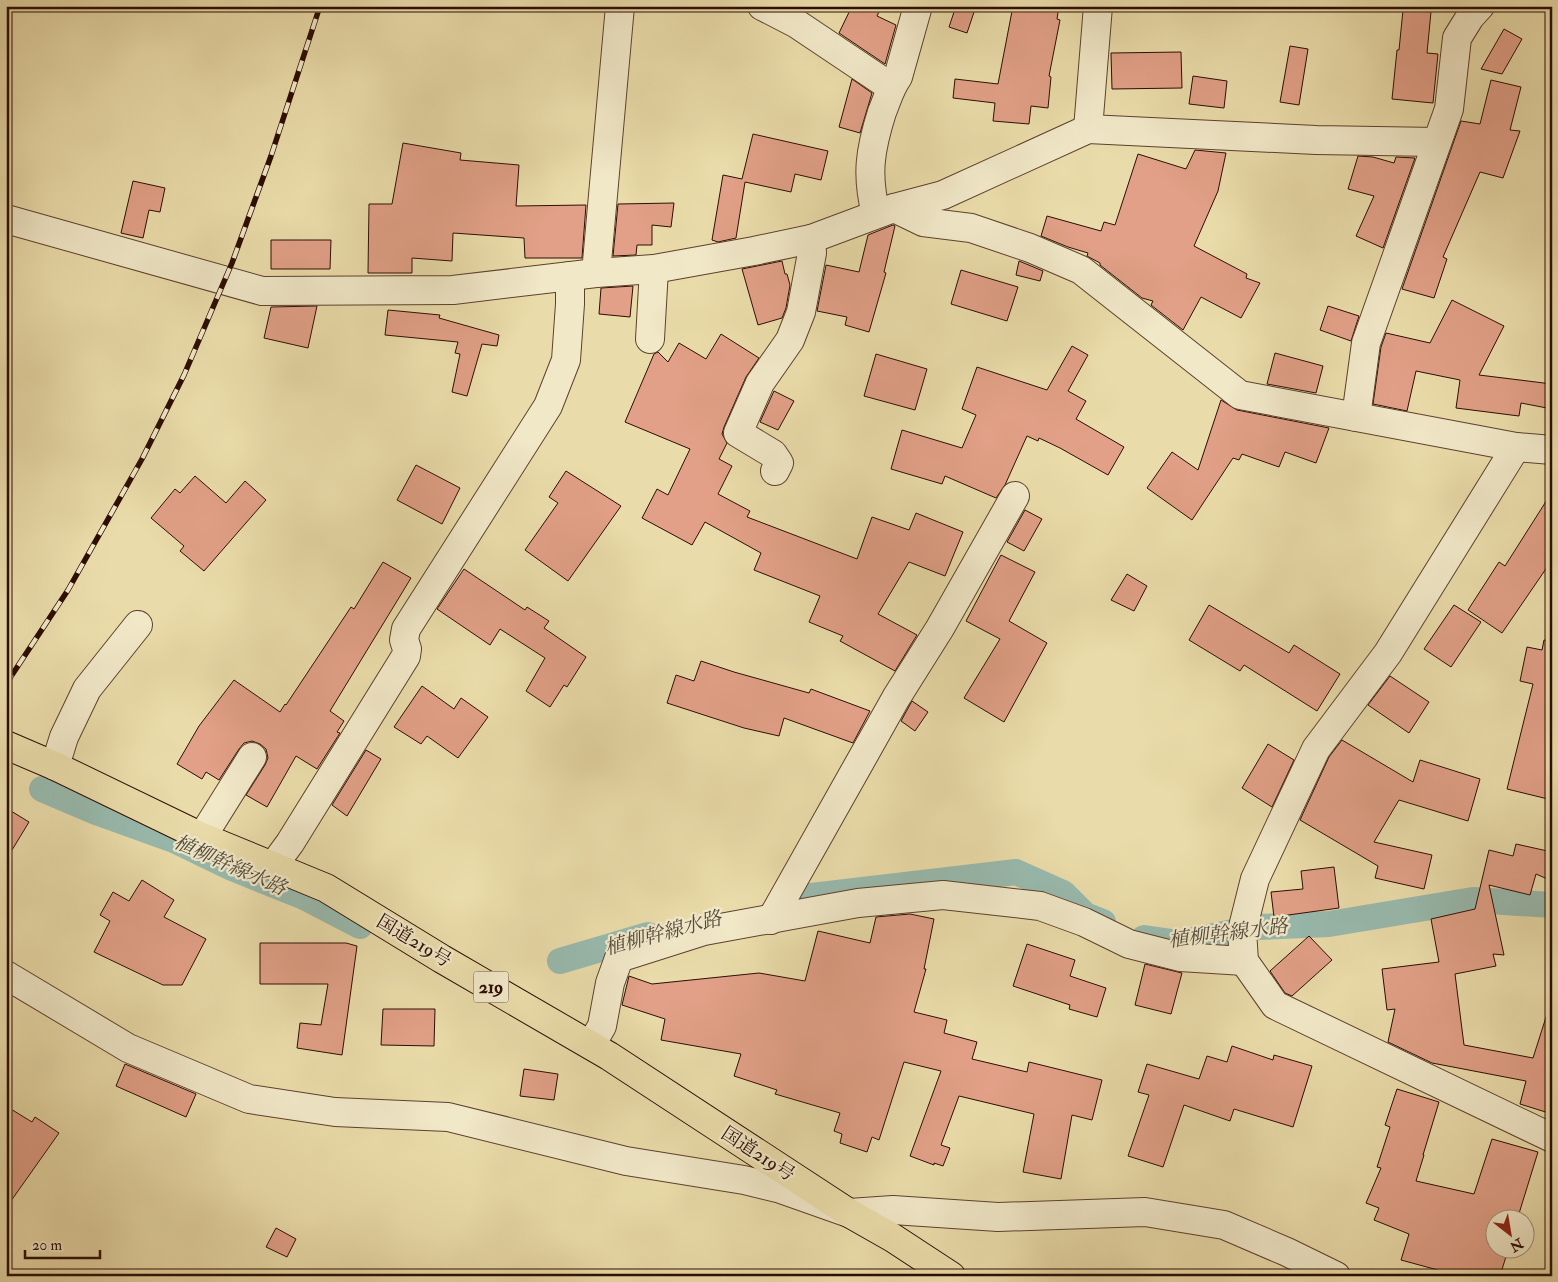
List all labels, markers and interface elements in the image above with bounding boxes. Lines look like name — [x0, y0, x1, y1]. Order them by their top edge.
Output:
water label: 植柳幹線水路 — [170, 829, 292, 902]
water label: 植柳幹線水路 — [602, 905, 726, 961]
street label: 国道219号 — [372, 909, 456, 973]
water label: 植柳幹線水路 — [1167, 913, 1291, 953]
road number: 219 — [474, 972, 508, 1002]
street label: 国道219号 — [717, 1121, 799, 1187]
north arrow — [1486, 1210, 1536, 1260]
scale bar — [25, 1227, 100, 1259]
text: N — [1506, 1234, 1527, 1255]
text: 20 m — [32, 1236, 62, 1255]

